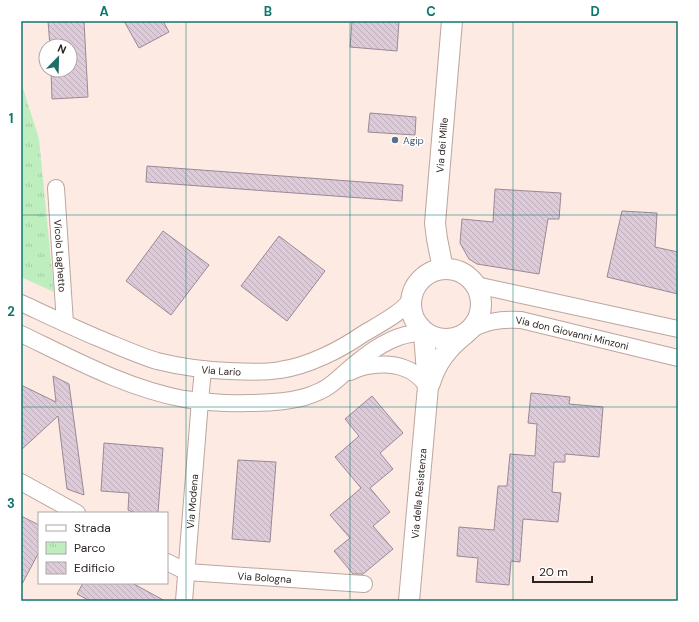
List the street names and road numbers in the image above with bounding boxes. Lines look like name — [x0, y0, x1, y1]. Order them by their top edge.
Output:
street label: Via dei Mille — [433, 117, 451, 173]
street label: Vicolo Laghetto — [51, 219, 69, 293]
street label: Via don Giovanni Minzoni — [515, 314, 630, 353]
street label: Via Lario — [201, 363, 242, 379]
street label: Via della Resistenza — [409, 448, 430, 539]
street label: Via Modena — [184, 474, 201, 529]
street label: Via Bologna — [237, 569, 292, 586]

